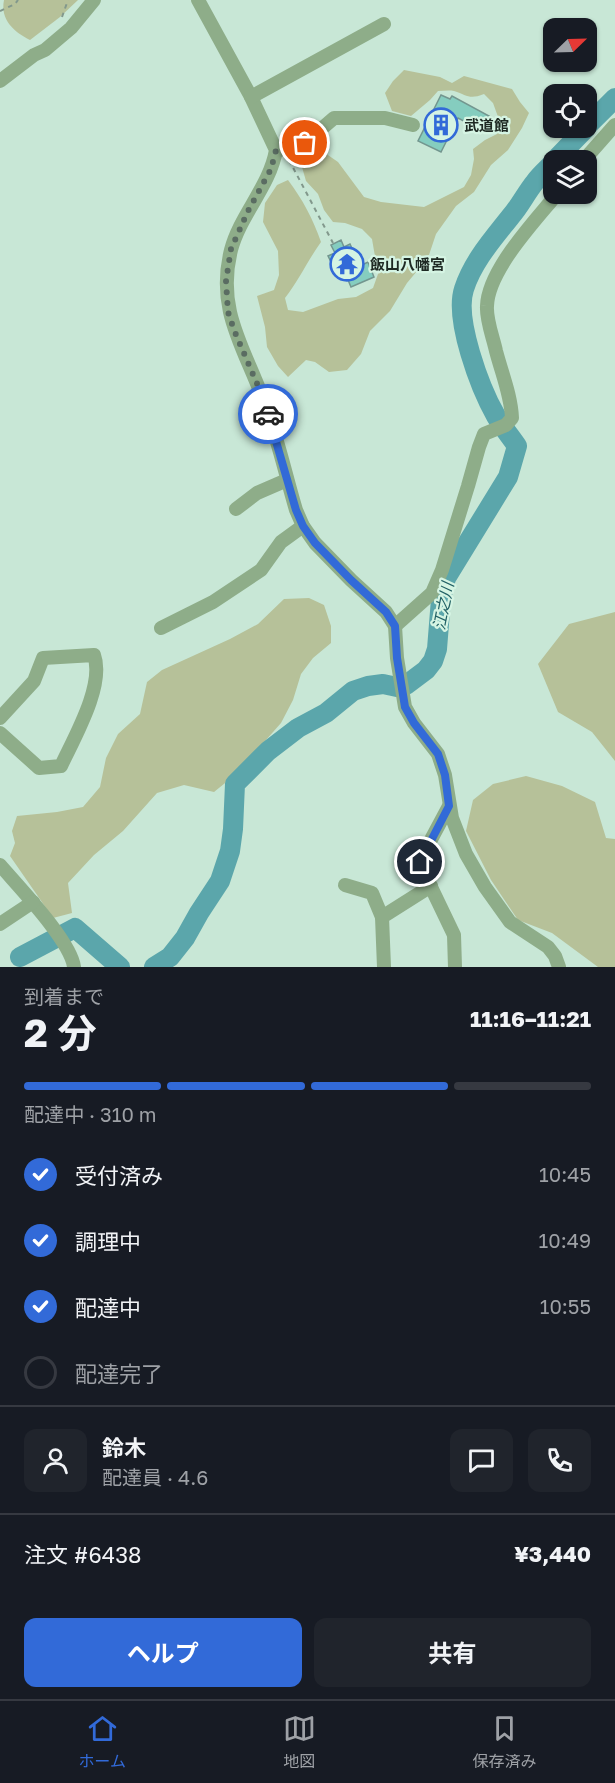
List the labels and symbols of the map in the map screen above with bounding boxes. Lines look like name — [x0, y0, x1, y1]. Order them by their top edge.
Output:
north arrow — [543, 18, 597, 72]
building icon: 武道館 — [423, 107, 459, 143]
place label: 武道館 — [464, 116, 509, 134]
pin — [279, 117, 330, 168]
temple icon: 飯山八幡宮 — [329, 246, 365, 282]
place label: 飯山八幡宮 — [370, 255, 445, 273]
courier — [238, 384, 298, 444]
water label: 江之川 — [429, 579, 458, 631]
pin — [394, 836, 445, 887]

